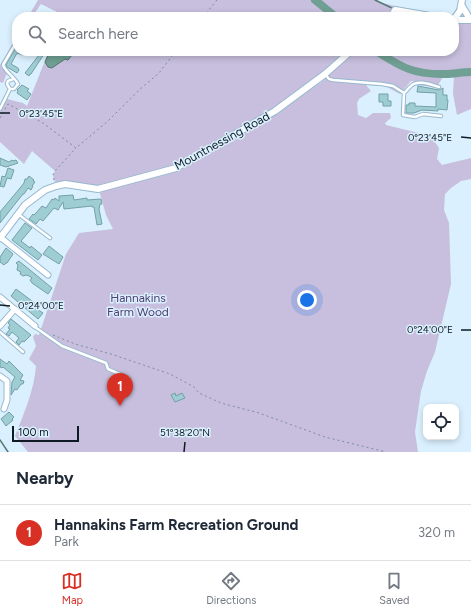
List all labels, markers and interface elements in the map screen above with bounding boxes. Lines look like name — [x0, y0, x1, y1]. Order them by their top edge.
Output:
search box — [12, 12, 459, 56]
icon: search — [26, 23, 48, 45]
text: Search here — [58, 25, 138, 43]
text: 0°23'45"E — [19, 107, 63, 120]
street label: Mountnessing Road — [172, 109, 272, 173]
text: 0°23'45"E — [408, 131, 452, 144]
your location — [297, 290, 317, 310]
park label: Hannakins Farm Wood — [107, 291, 169, 319]
text: 0°24'00"E — [18, 299, 64, 312]
text: 0°24'00"E — [407, 323, 453, 336]
pin: 1 — [107, 373, 133, 406]
map controls — [423, 404, 459, 440]
button: locate — [423, 404, 459, 440]
scale bar — [12, 424, 79, 443]
text: 100 m — [18, 426, 49, 439]
text: 51°38'20"N — [160, 426, 210, 439]
text: Nearby — [16, 468, 74, 488]
text: Hannakins Farm Recreation Ground — [54, 516, 298, 534]
text: 1 — [26, 525, 32, 540]
text: 320 m — [418, 525, 455, 540]
text: Park — [54, 534, 79, 549]
tab: Map — [61, 570, 83, 607]
tab: Directions — [206, 570, 256, 607]
tab: Saved — [379, 570, 410, 607]

